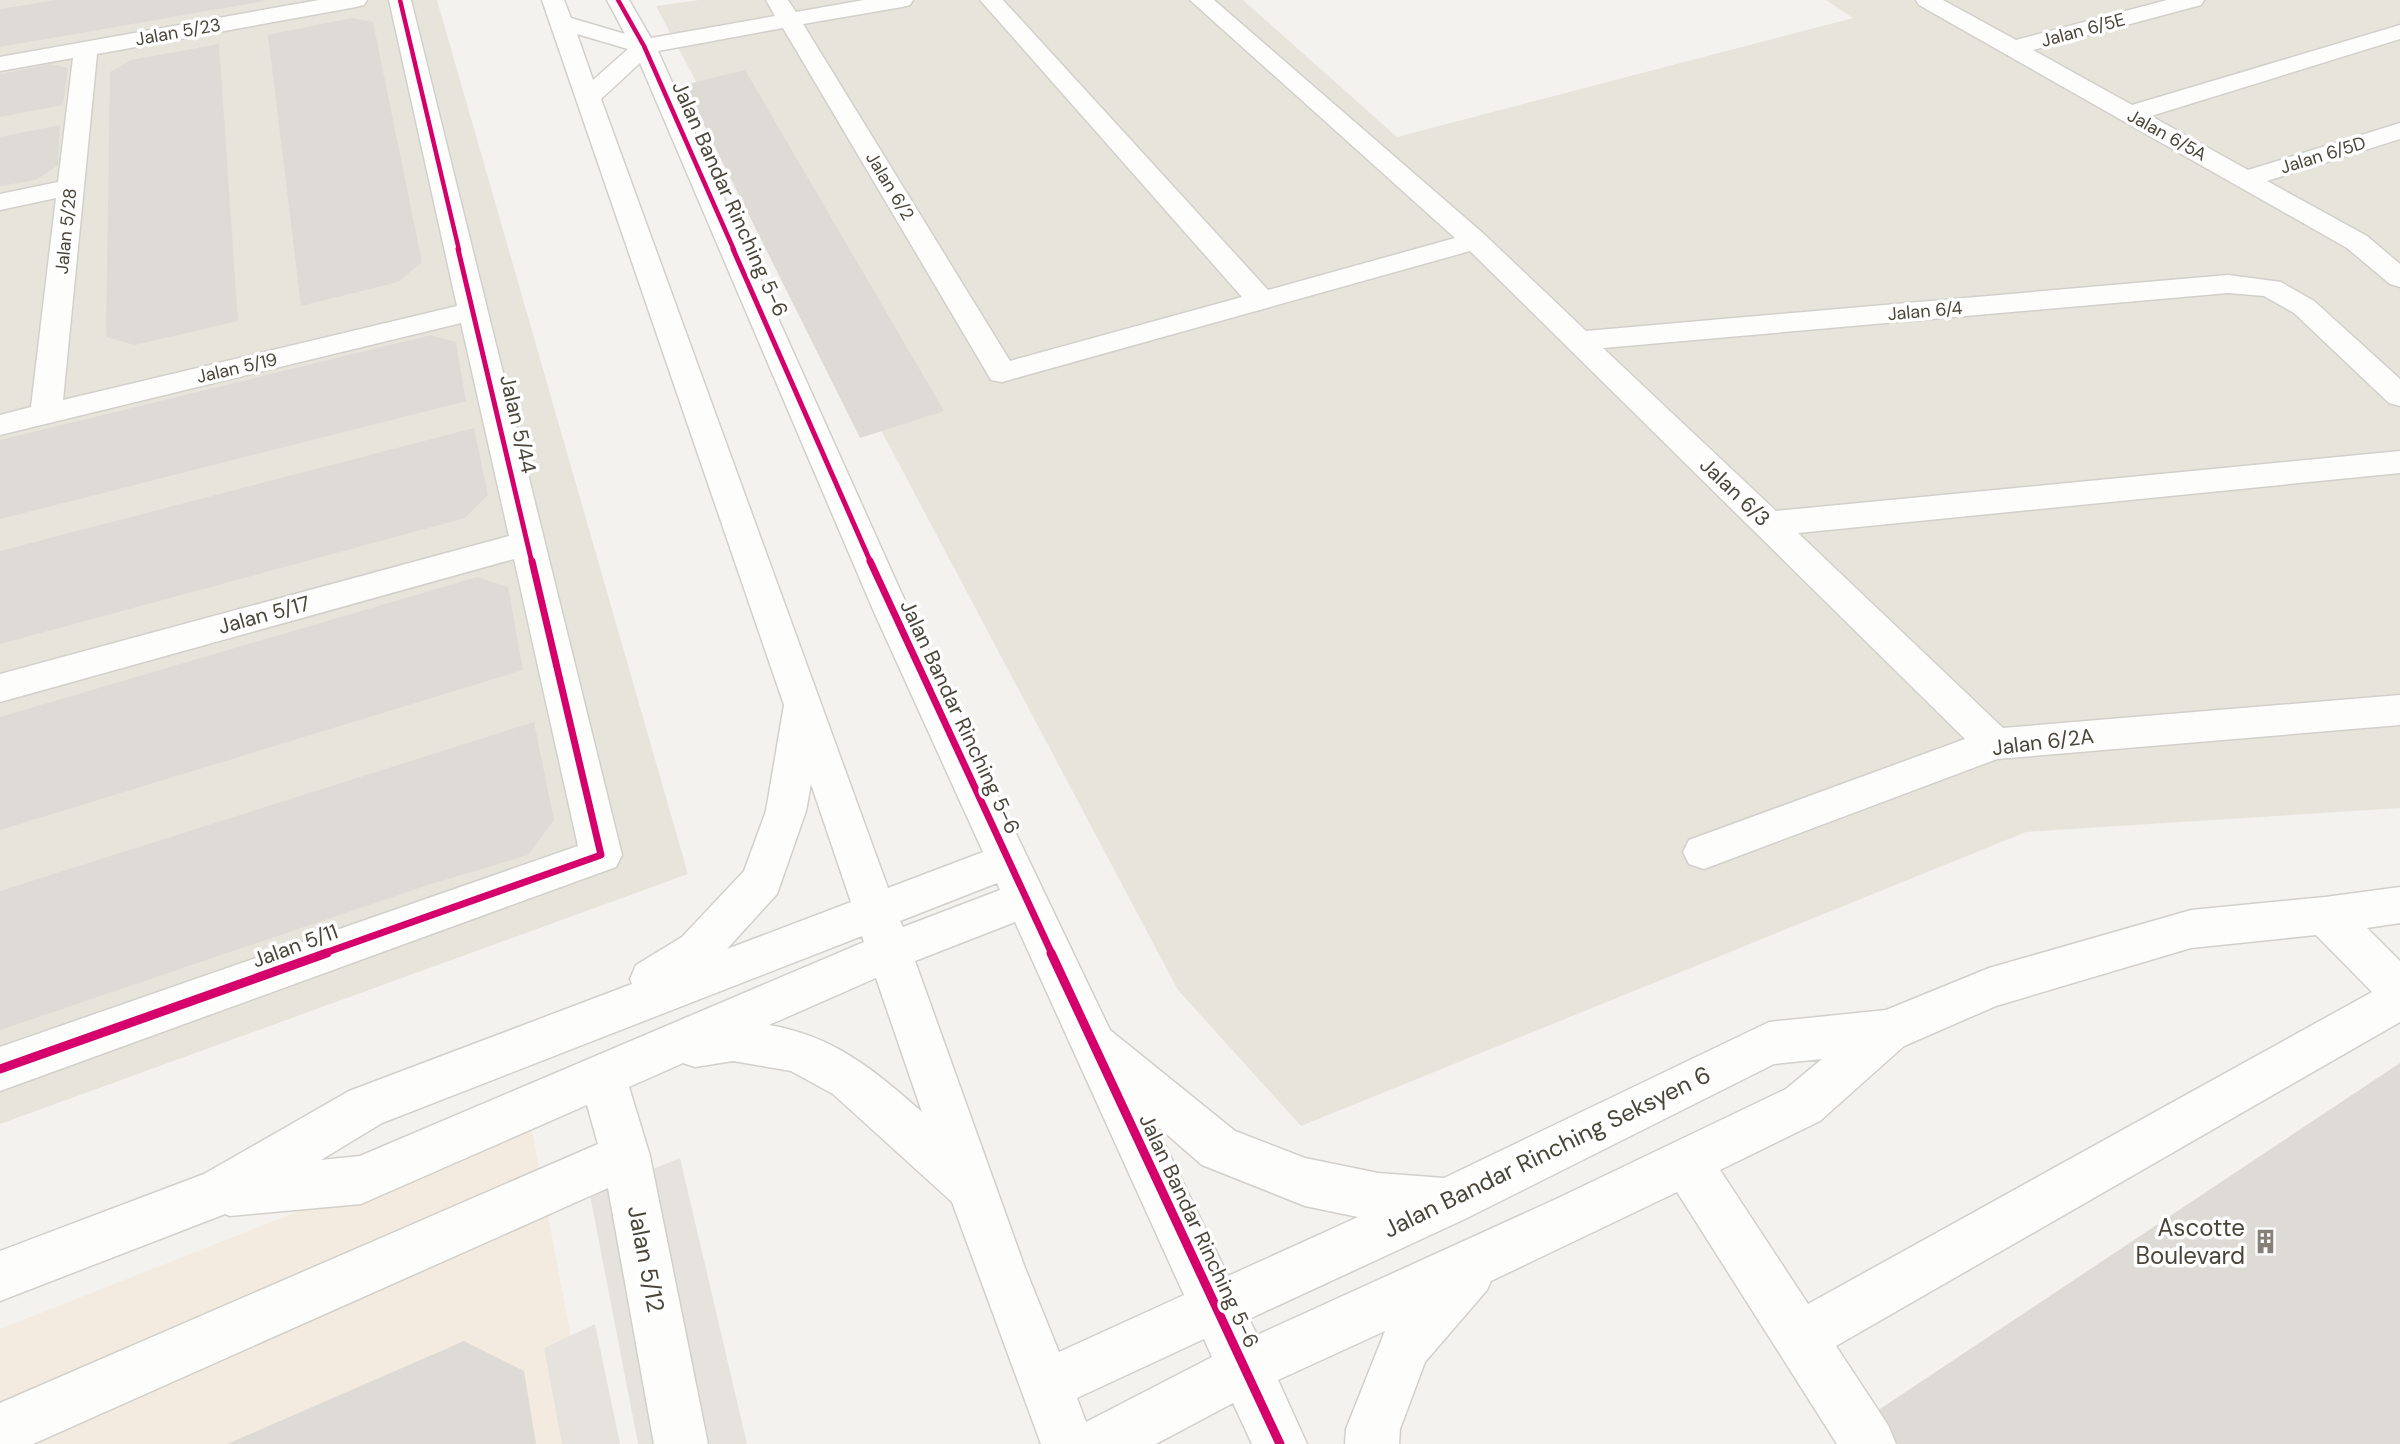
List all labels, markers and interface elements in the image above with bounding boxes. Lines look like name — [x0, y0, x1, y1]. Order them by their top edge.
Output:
street label: Jalan 6/5E — [2038, 7, 2128, 53]
street label: Jalan 5/23 — [133, 13, 223, 51]
street label: Jalan Bandar Rinching 5-6 — [665, 77, 795, 321]
street label: Jalan 6/5A — [2123, 103, 2211, 167]
street label: Jalan 6/5D — [2277, 131, 2369, 179]
street label: Jalan 6/2 — [860, 147, 920, 225]
street label: Jalan 5/28 — [50, 187, 82, 275]
street label: Jalan 6/4 — [1887, 296, 1964, 326]
street label: Jalan 5/19 — [194, 347, 280, 389]
street label: Jalan 5/44 — [493, 372, 543, 476]
street label: Jalan 6/3 — [1694, 451, 1776, 533]
street label: Jalan 5/17 — [215, 589, 313, 641]
street label: Jalan Bandar Rinching 5-6 — [893, 595, 1027, 839]
street label: Jalan 6/2A — [1991, 722, 2096, 762]
street label: Jalan 5/11 — [248, 918, 342, 974]
street label: Jalan Bandar Rinching Seksyen 6 — [1378, 1059, 1716, 1245]
street label: Jalan Bandar Rinching 5-6 — [1132, 1109, 1266, 1353]
street label: Jalan 5/12 — [621, 1203, 672, 1315]
place label: Ascotte Boulevard — [2135, 1212, 2245, 1271]
building icon: Ascotte Boulevard — [2251, 1228, 2279, 1256]

